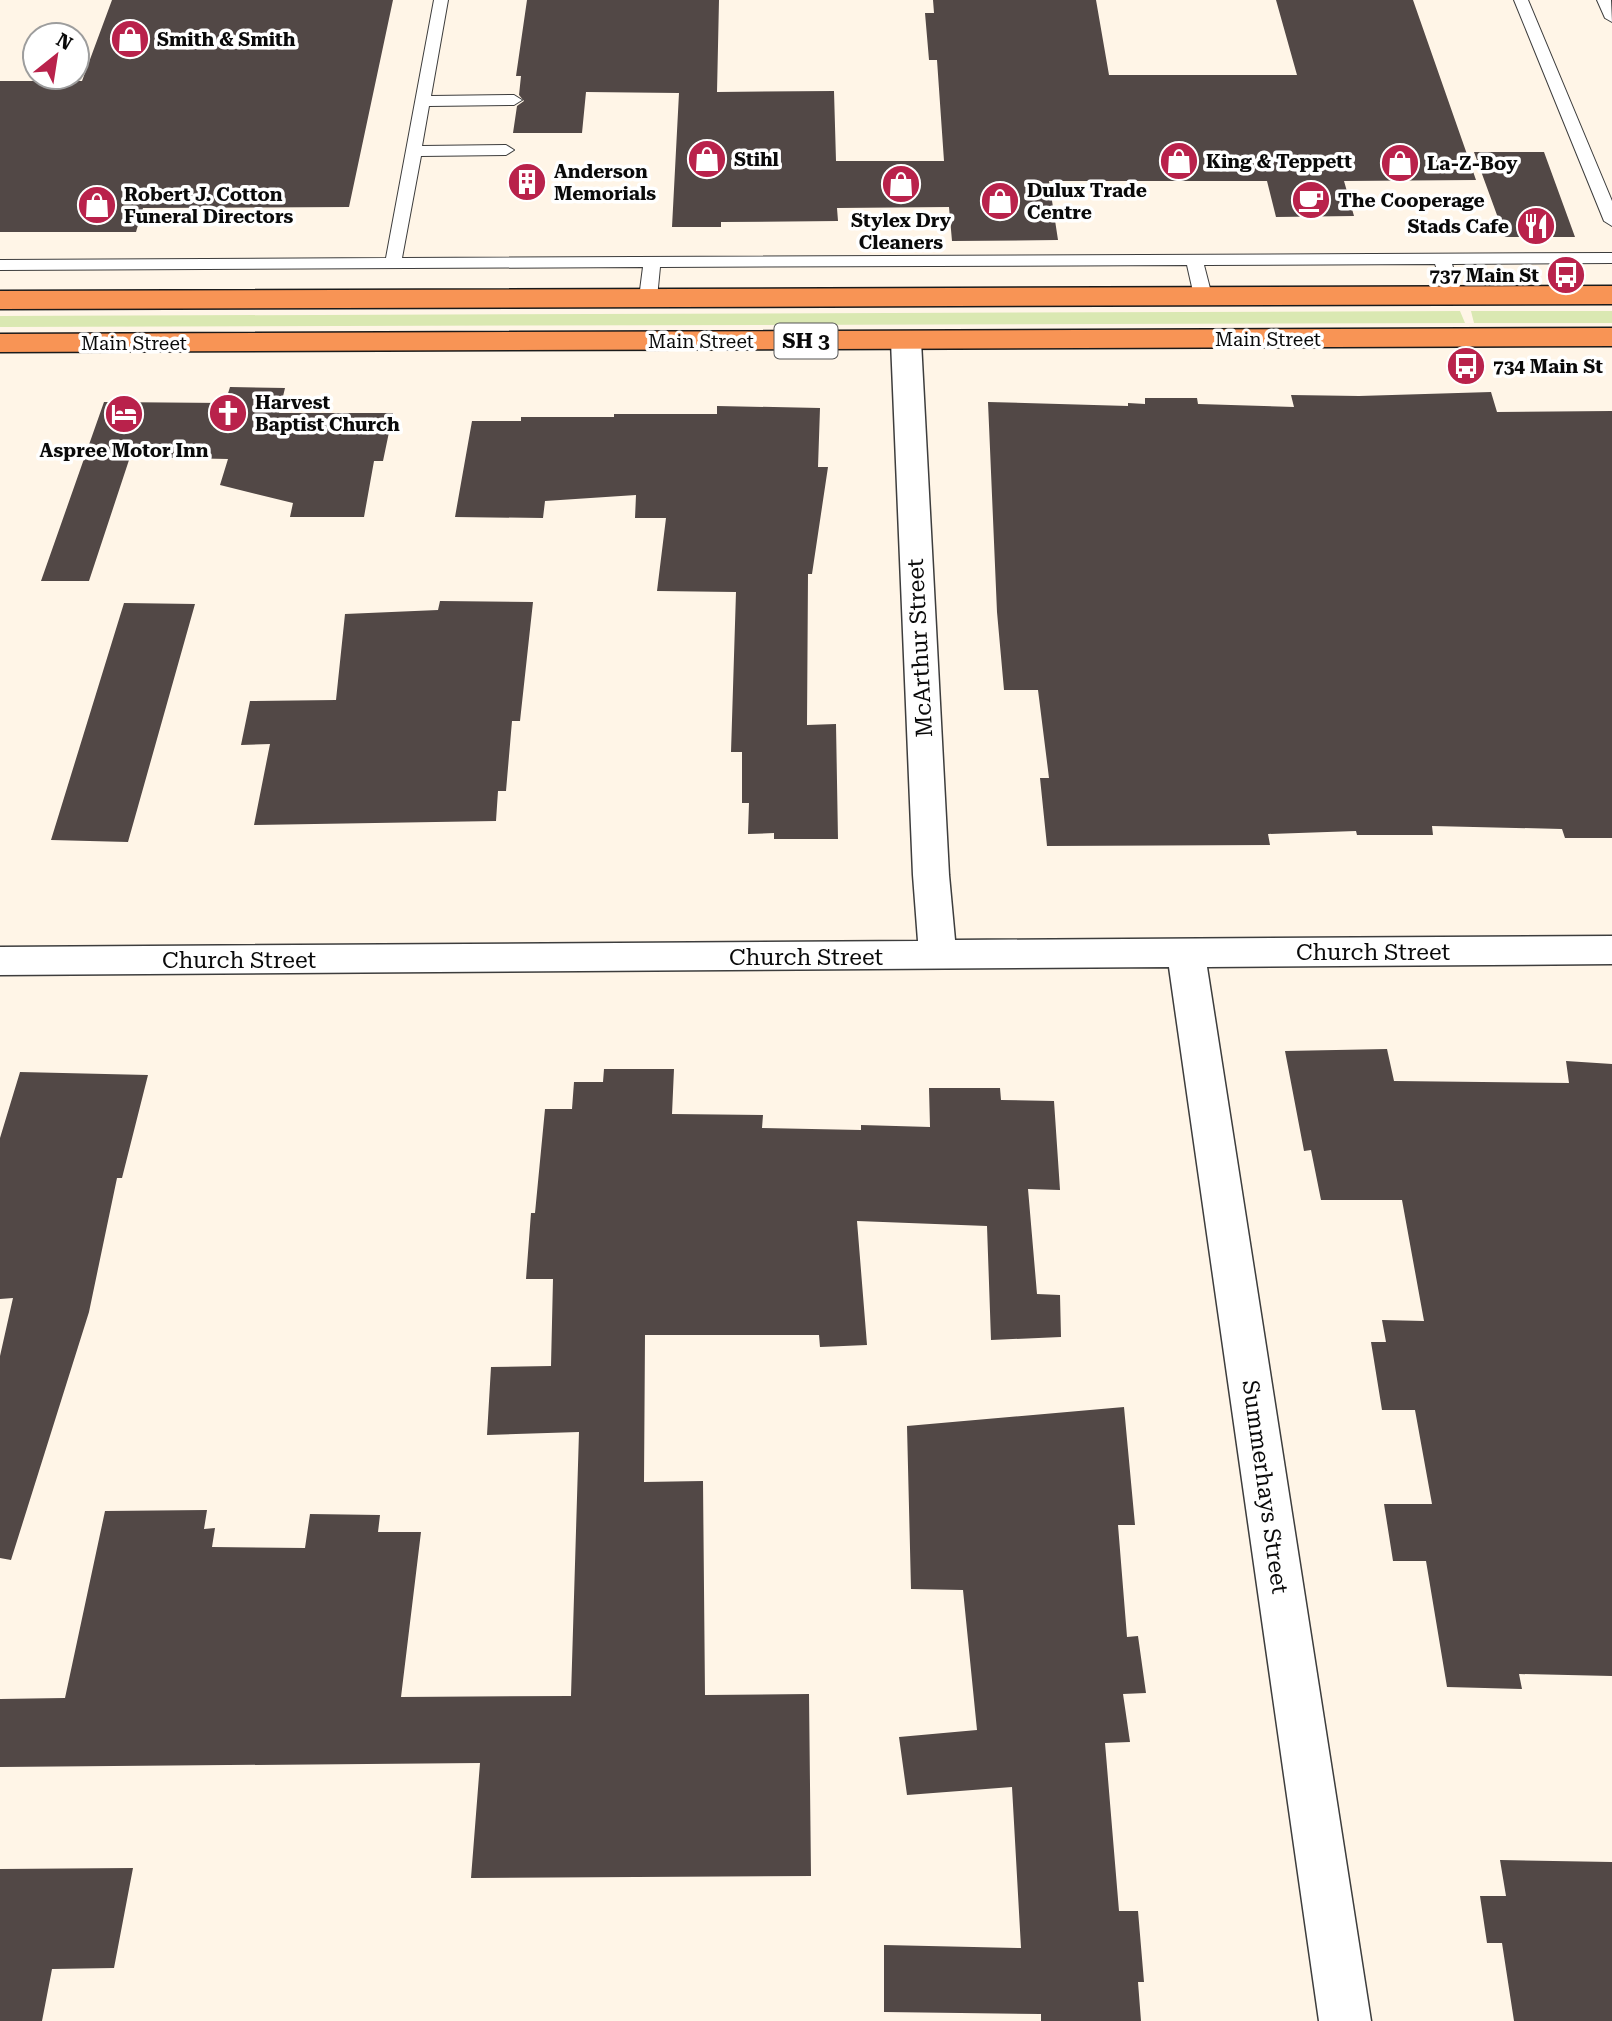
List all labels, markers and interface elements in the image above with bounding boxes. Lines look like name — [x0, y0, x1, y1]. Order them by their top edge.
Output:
shop icon: Smith & Smith — [109, 18, 151, 60]
north arrow — [21, 21, 91, 91]
text: N — [52, 28, 77, 56]
place label: Smith & Smith — [157, 28, 296, 51]
shop icon: Stihl — [686, 138, 728, 180]
shop icon: King & Teppett — [1158, 140, 1200, 182]
shop icon: La-Z-Boy — [1379, 142, 1421, 184]
place label: Stihl — [734, 148, 779, 171]
place label: King & Teppett — [1206, 150, 1352, 173]
place label: La-Z-Boy — [1427, 152, 1518, 175]
place label: Anderson Memorials — [554, 160, 656, 205]
building icon: Anderson Memorials — [506, 161, 548, 203]
shop icon: Stylex Dry Cleaners — [880, 163, 922, 205]
place label: Dulux Trade Centre — [1027, 179, 1147, 224]
cafe icon: The Cooperage — [1290, 179, 1332, 221]
shop icon: Dulux Trade Centre — [979, 180, 1021, 222]
place label: Robert J. Cotton Funeral Directors — [124, 183, 294, 228]
shop icon: Robert J. Cotton Funeral Directors — [76, 184, 118, 226]
place label: The Cooperage — [1338, 189, 1485, 212]
restaurant icon: Stads Cafe — [1515, 205, 1557, 247]
place label: Stylex Dry Cleaners — [851, 209, 952, 254]
place label: Stads Cafe — [1407, 215, 1509, 238]
bus stop icon: 737 Main St — [1545, 254, 1587, 296]
place label: 737 Main St — [1429, 264, 1539, 287]
road number: SH 3 — [774, 324, 838, 358]
street label: Main Street — [1215, 328, 1321, 351]
street label: Main Street — [648, 330, 754, 353]
street label: Main Street — [81, 332, 187, 355]
bus stop icon: 734 Main St — [1445, 345, 1487, 387]
place label: 734 Main St — [1493, 355, 1603, 378]
place label: Harvest Baptist Church — [255, 391, 400, 436]
church icon: Harvest Baptist Church — [207, 392, 249, 434]
hotel icon: Aspree Motor Inn — [103, 393, 145, 435]
place label: Aspree Motor Inn — [39, 439, 209, 462]
street label: McArthur Street — [902, 557, 938, 738]
street label: Church Street — [1296, 939, 1451, 966]
street label: Church Street — [729, 944, 884, 971]
street label: Church Street — [162, 947, 317, 974]
street label: Summerhays Street — [1237, 1378, 1293, 1596]

